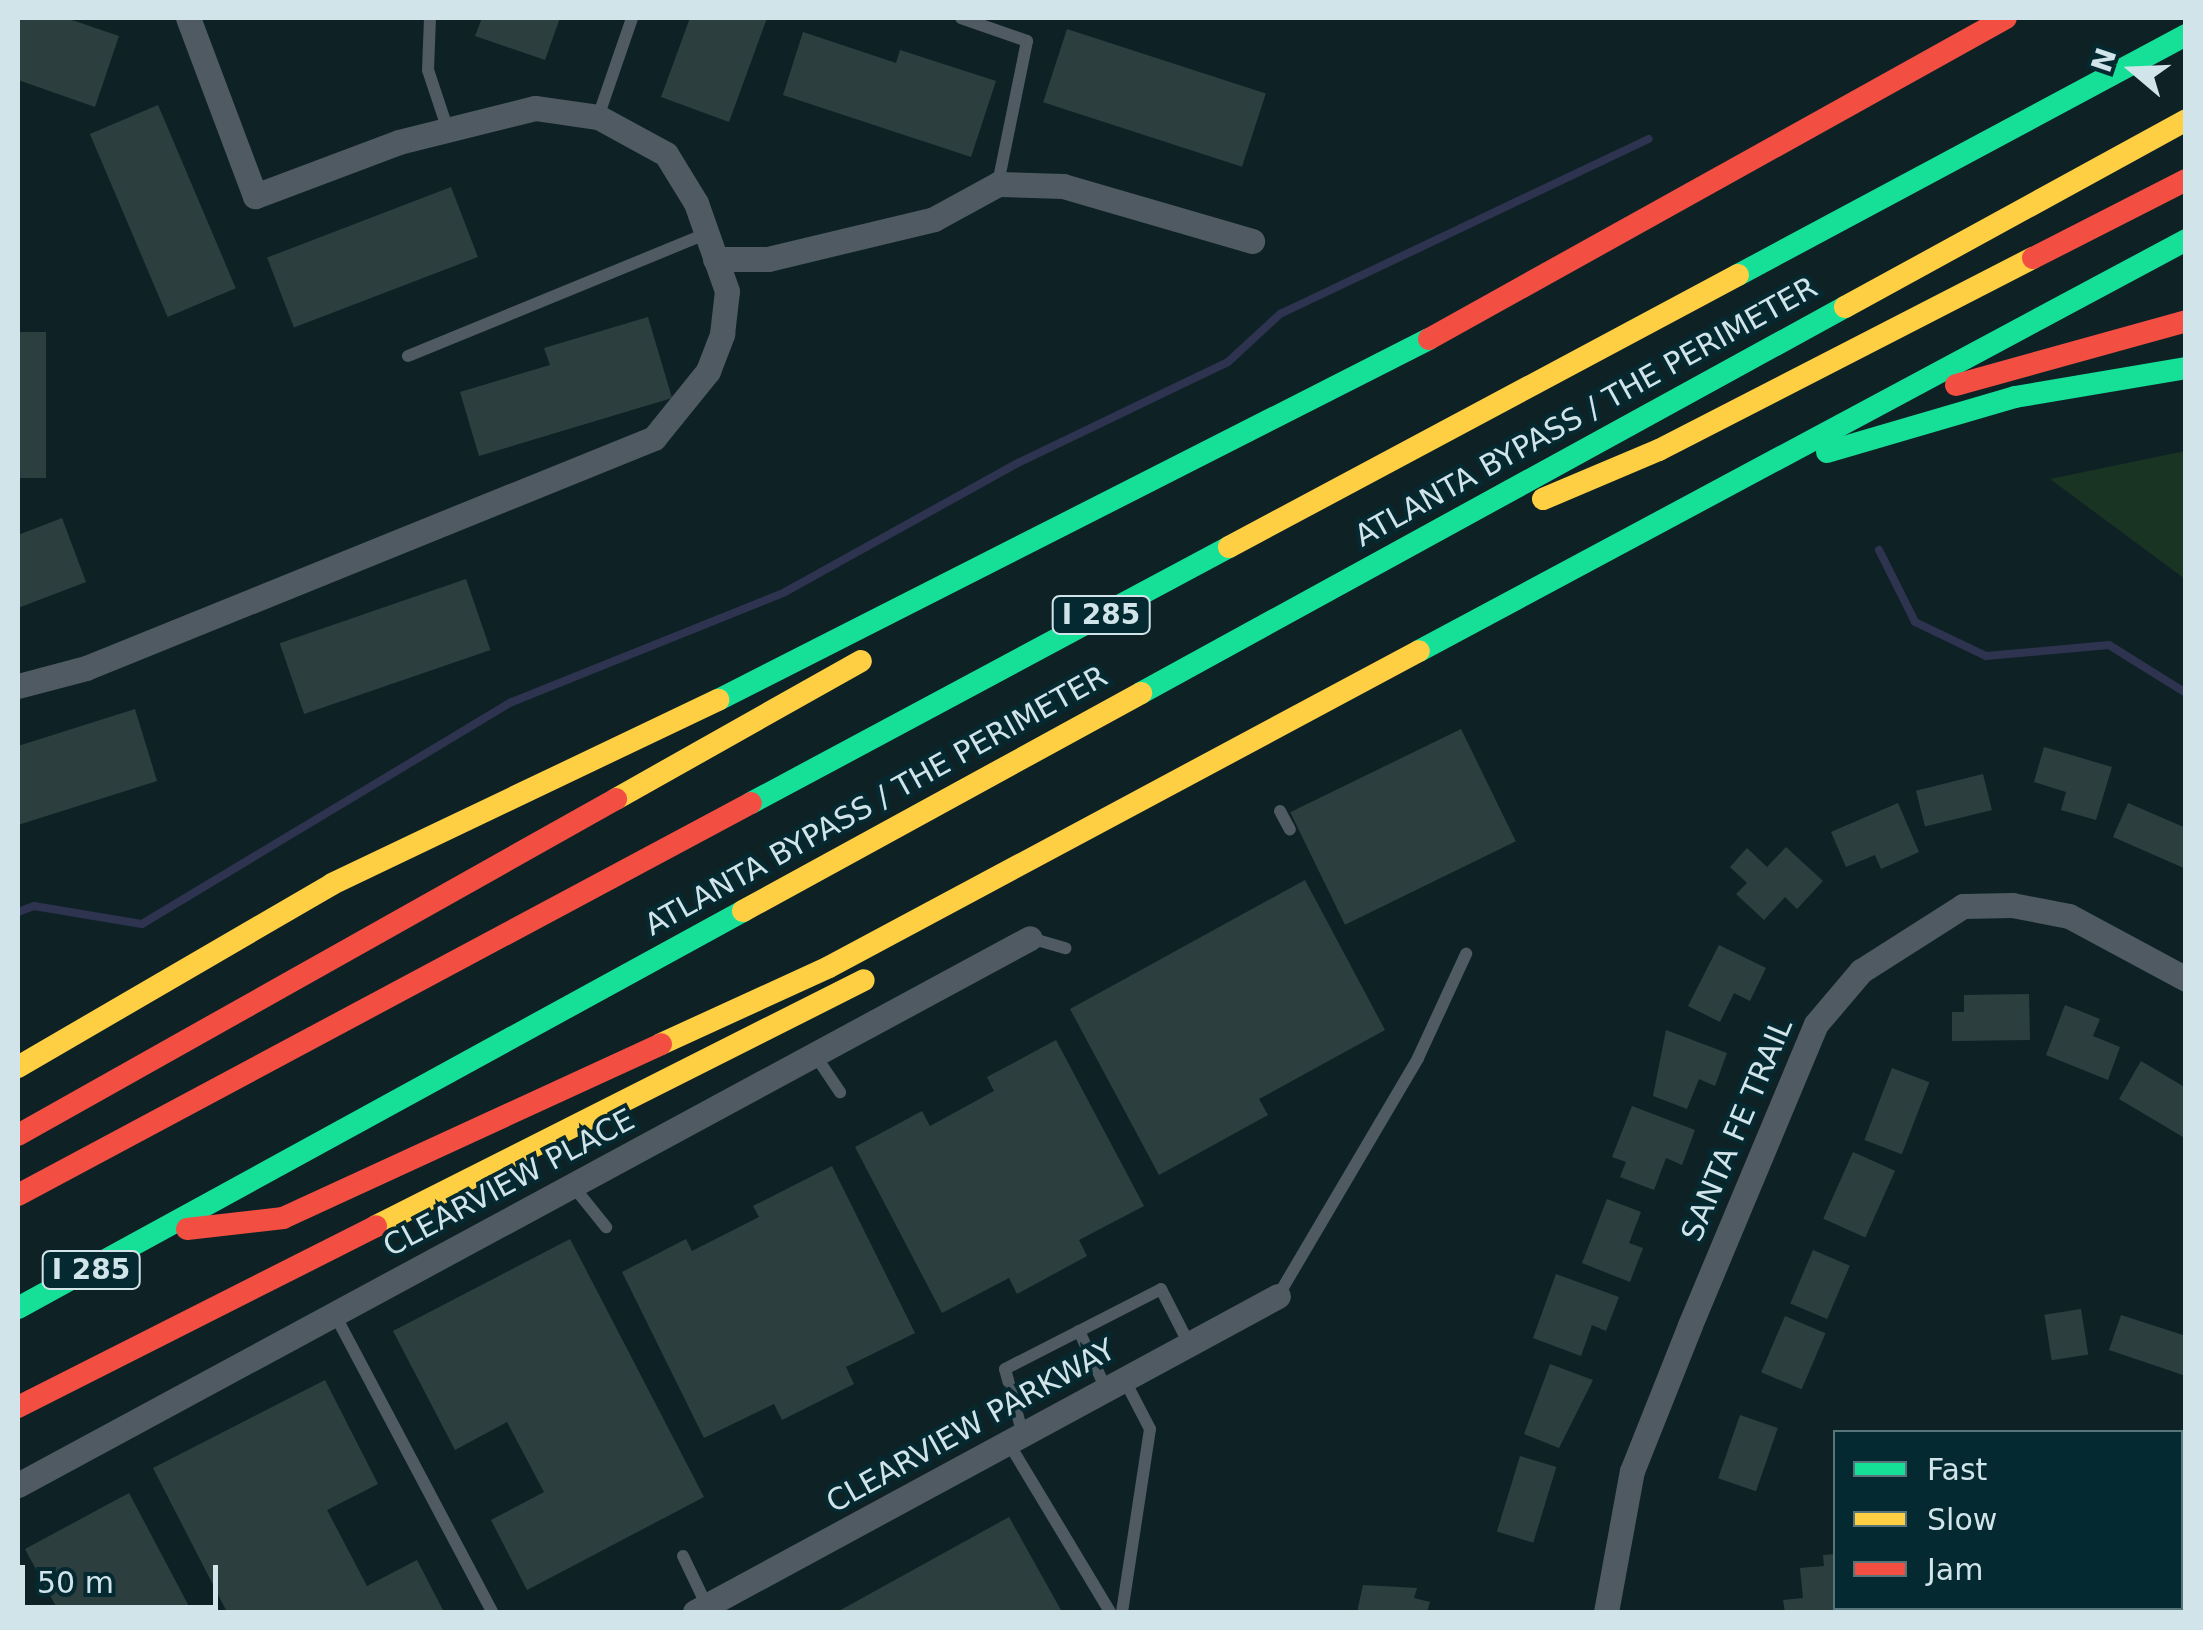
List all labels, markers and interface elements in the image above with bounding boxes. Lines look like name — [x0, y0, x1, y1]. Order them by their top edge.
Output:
north arrow — [2083, 20, 2183, 120]
text: N — [2085, 44, 2124, 77]
street label: ATLANTA BYPASS / THE PERIMETER — [1348, 269, 1824, 555]
road number: I 285 — [1051, 592, 1151, 638]
street label: ATLANTA BYPASS / THE PERIMETER — [638, 658, 1114, 944]
street label: SANTA FE TRAIL — [1674, 1013, 1800, 1247]
street label: CLEARVIEW PLACE — [377, 1102, 641, 1264]
road number: I 285 — [41, 1247, 141, 1293]
street label: CLEARVIEW PARKWAY — [820, 1332, 1122, 1520]
legend — [1833, 1430, 2183, 1610]
text: Fast — [1927, 1452, 1987, 1487]
text: Slow — [1927, 1502, 1997, 1537]
scale bar — [25, 1545, 222, 1607]
text: Jam — [1927, 1552, 1983, 1587]
text: 50 m — [37, 1565, 114, 1600]

